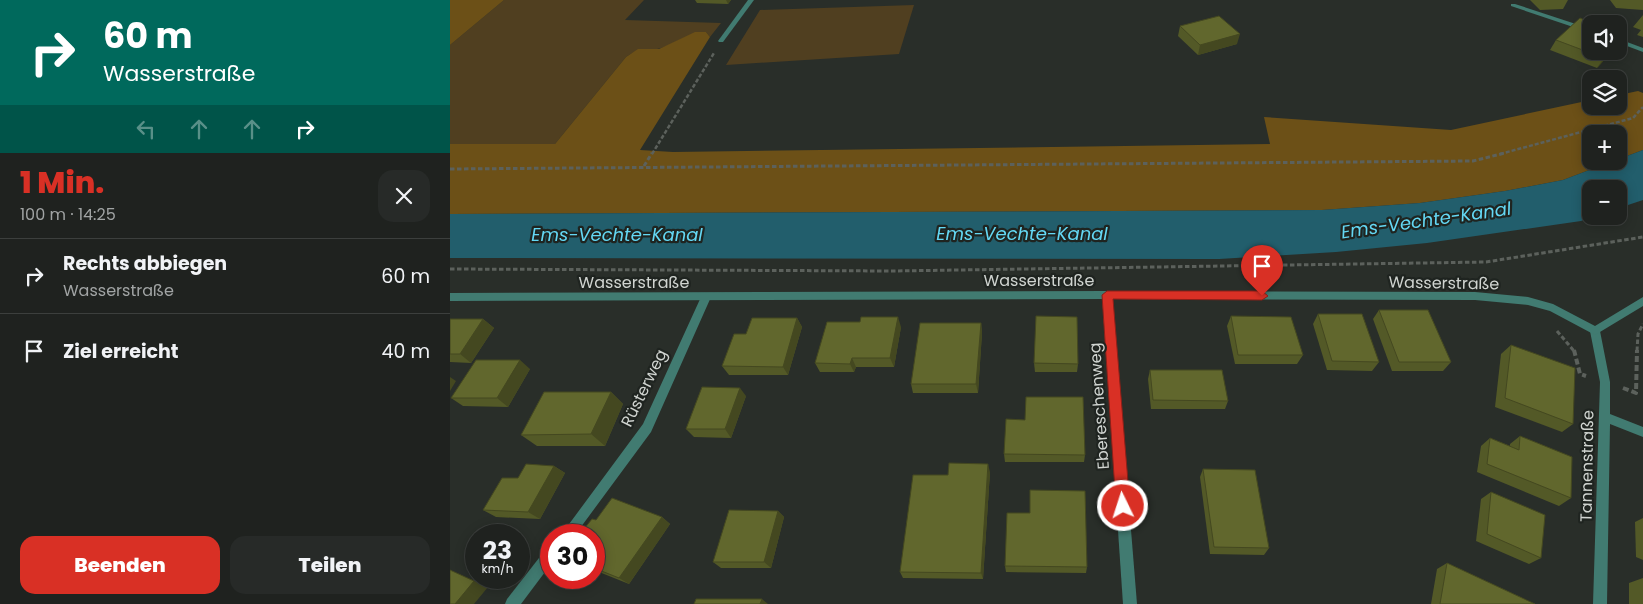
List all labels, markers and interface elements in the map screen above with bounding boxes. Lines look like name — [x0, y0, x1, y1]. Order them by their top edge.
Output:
text: 60 m — [103, 11, 193, 60]
map controls — [1582, 15, 1627, 225]
button: sound — [1582, 15, 1627, 60]
icon: right — [20, 20, 85, 85]
text: Wasserstraße — [103, 58, 255, 89]
button: layers — [1582, 70, 1627, 115]
icon: left — [132, 115, 160, 143]
icon: ahead — [185, 115, 213, 143]
icon: ahead — [238, 115, 266, 143]
icon: right — [291, 115, 319, 143]
button: + — [1582, 125, 1627, 170]
text: 1 Min. — [20, 161, 104, 204]
button: close — [378, 170, 430, 222]
button: − — [1582, 180, 1627, 225]
water label: Ems-Vechte-Kanal — [1339, 196, 1513, 244]
text: 100 m · 14:25 — [20, 203, 116, 226]
water label: Ems-Vechte-Kanal — [936, 221, 1108, 246]
water label: Ems-Vechte-Kanal — [531, 222, 703, 247]
pin — [1241, 245, 1283, 296]
text: Rechts abbiegen — [63, 250, 227, 277]
icon: arrive — [1248, 252, 1276, 280]
icon: right — [20, 262, 48, 290]
text: 60 m — [381, 263, 430, 290]
street label: Wasserstraße — [984, 269, 1094, 292]
street label: Wasserstraße — [579, 271, 689, 294]
street label: Wasserstraße — [1388, 271, 1500, 295]
text: Wasserstraße — [63, 279, 174, 302]
icon: arrive — [20, 337, 48, 365]
text: Ziel erreicht — [63, 338, 179, 365]
text: 40 m — [381, 338, 430, 365]
street label: Ebereschenweg — [1083, 342, 1115, 470]
street label: Rüsterweg — [615, 345, 673, 431]
street label: Tannenstraße — [1575, 410, 1599, 522]
position arrow — [1096, 479, 1148, 531]
speed limit sign: 30 — [540, 524, 605, 589]
text: 23 — [483, 533, 512, 568]
button: Beenden — [20, 536, 220, 594]
button: Teilen — [230, 536, 430, 594]
text: km/h — [482, 560, 513, 577]

